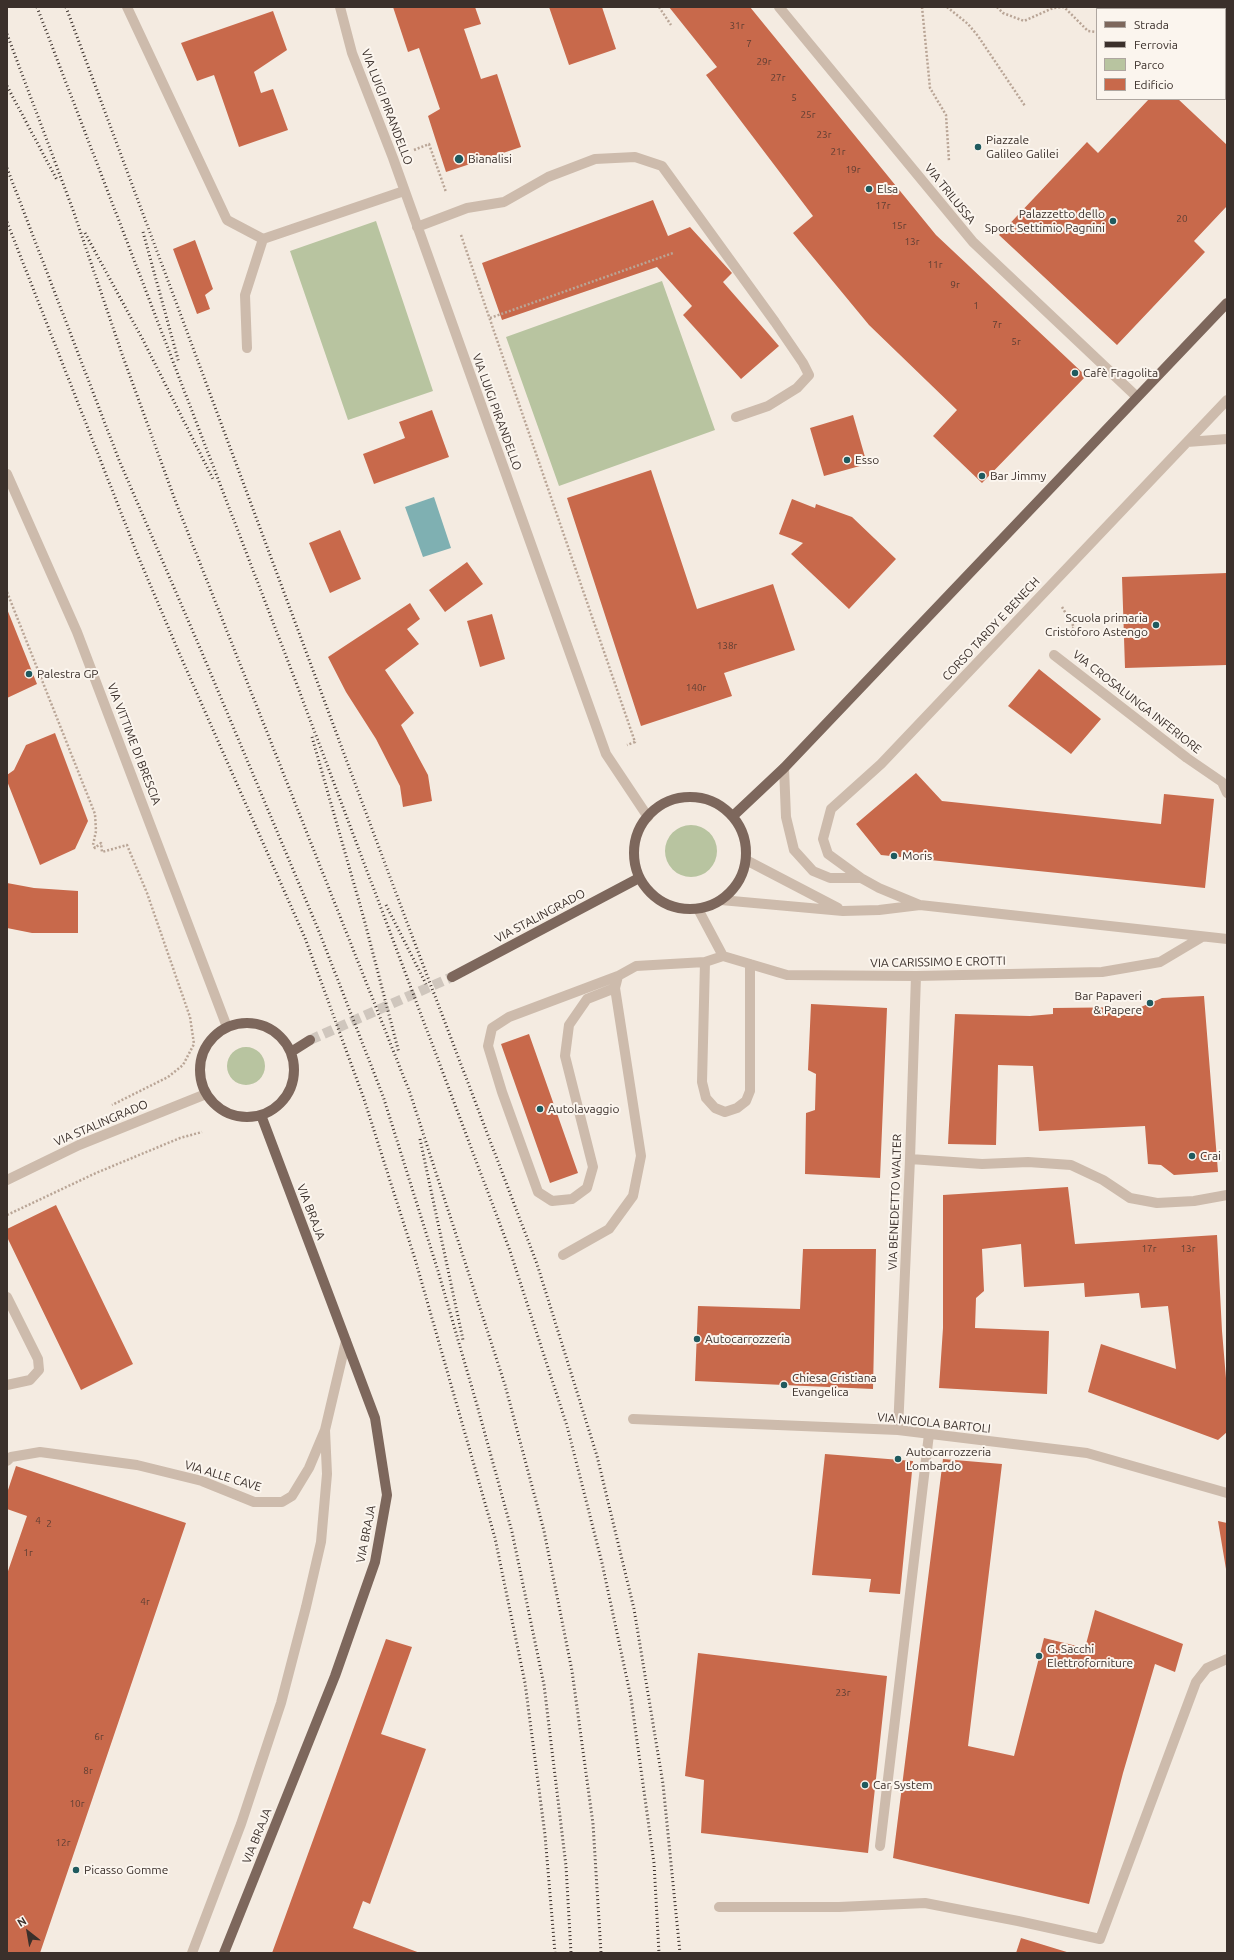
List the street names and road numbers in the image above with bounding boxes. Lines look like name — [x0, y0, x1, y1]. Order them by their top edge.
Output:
street label: VIA LUIGI PIRANDELLO — [358, 47, 416, 167]
street label: VIA TRILUSSA — [921, 161, 979, 227]
street label: VIA LUIGI PIRANDELLO — [469, 352, 525, 472]
street label: CORSO TARDY E BENECH — [939, 574, 1043, 684]
street label: VIA CROSALUNGA INFERIORE — [1070, 647, 1204, 757]
street label: VIA VITTIME DI BRESCIA — [104, 681, 164, 807]
street label: VIA STALINGRADO — [492, 886, 588, 946]
street label: VIA CARISSIMO E CROTTI — [870, 954, 1006, 970]
street label: VIA STALINGRADO — [52, 1097, 150, 1149]
street label: VIA BENEDETTO WALTER — [885, 1134, 905, 1270]
street label: VIA BRAJA — [294, 1182, 328, 1242]
street label: VIA NICOLA BARTOLI — [876, 1410, 992, 1436]
street label: VIA ALLE CAVE — [183, 1457, 263, 1495]
street label: VIA BRAJA — [353, 1504, 379, 1564]
street label: VIA BRAJA — [239, 1806, 275, 1866]

